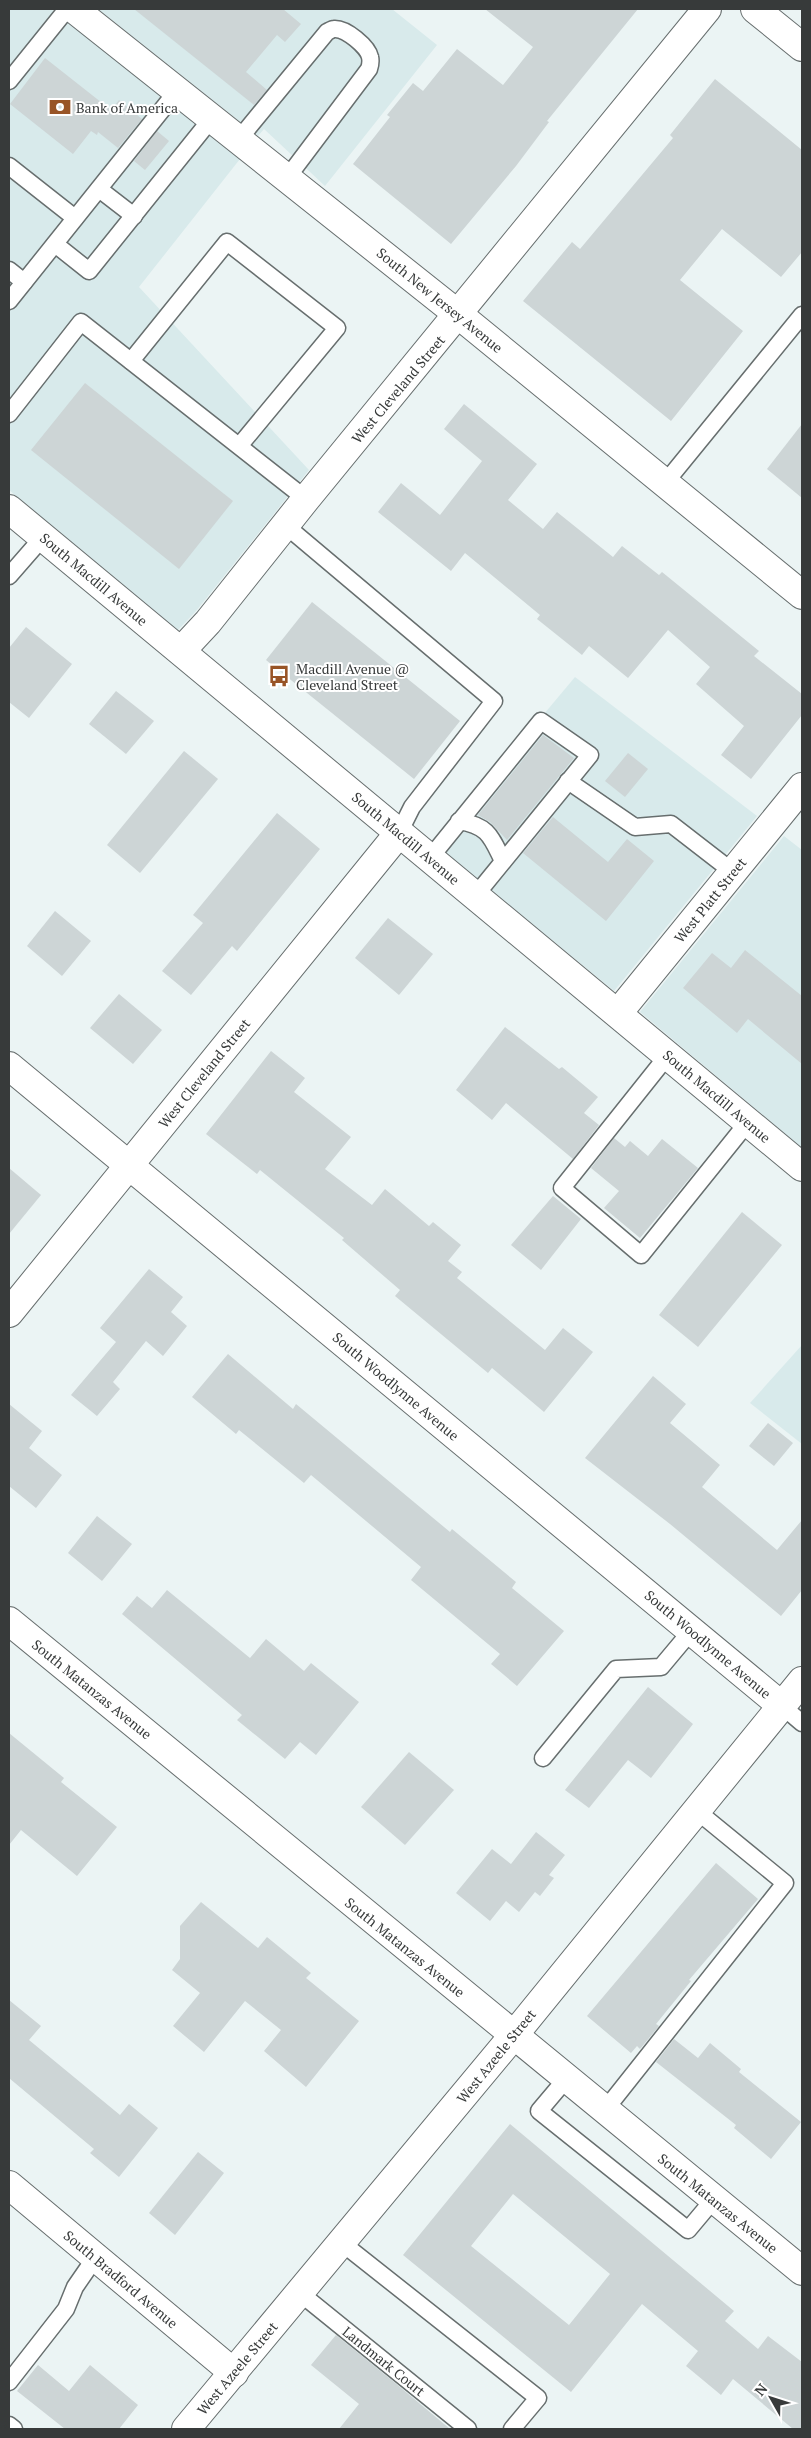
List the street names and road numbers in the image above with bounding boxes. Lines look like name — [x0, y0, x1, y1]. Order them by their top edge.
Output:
street label: South New Jersey Avenue — [373, 243, 507, 357]
street label: West Cleveland Street — [347, 330, 449, 447]
street label: South Macdill Avenue — [36, 528, 152, 630]
street label: South Macdill Avenue — [348, 787, 464, 889]
street label: West Platt Street — [670, 853, 751, 947]
street label: West Cleveland Street — [154, 1014, 255, 1132]
street label: South Macdill Avenue — [659, 1045, 775, 1147]
street label: South Woodlynne Avenue — [329, 1327, 463, 1445]
street label: South Woodlynne Avenue — [641, 1585, 775, 1703]
street label: South Matanzas Avenue — [28, 1635, 156, 1743]
street label: South Matanzas Avenue — [341, 1893, 469, 2001]
street label: West Azeele Street — [452, 2004, 540, 2107]
street label: South Matanzas Avenue — [654, 2149, 782, 2257]
street label: South Bradford Avenue — [60, 2226, 182, 2332]
street label: West Azeele Street — [192, 2317, 282, 2419]
street label: Landmark Court — [339, 2322, 430, 2401]

